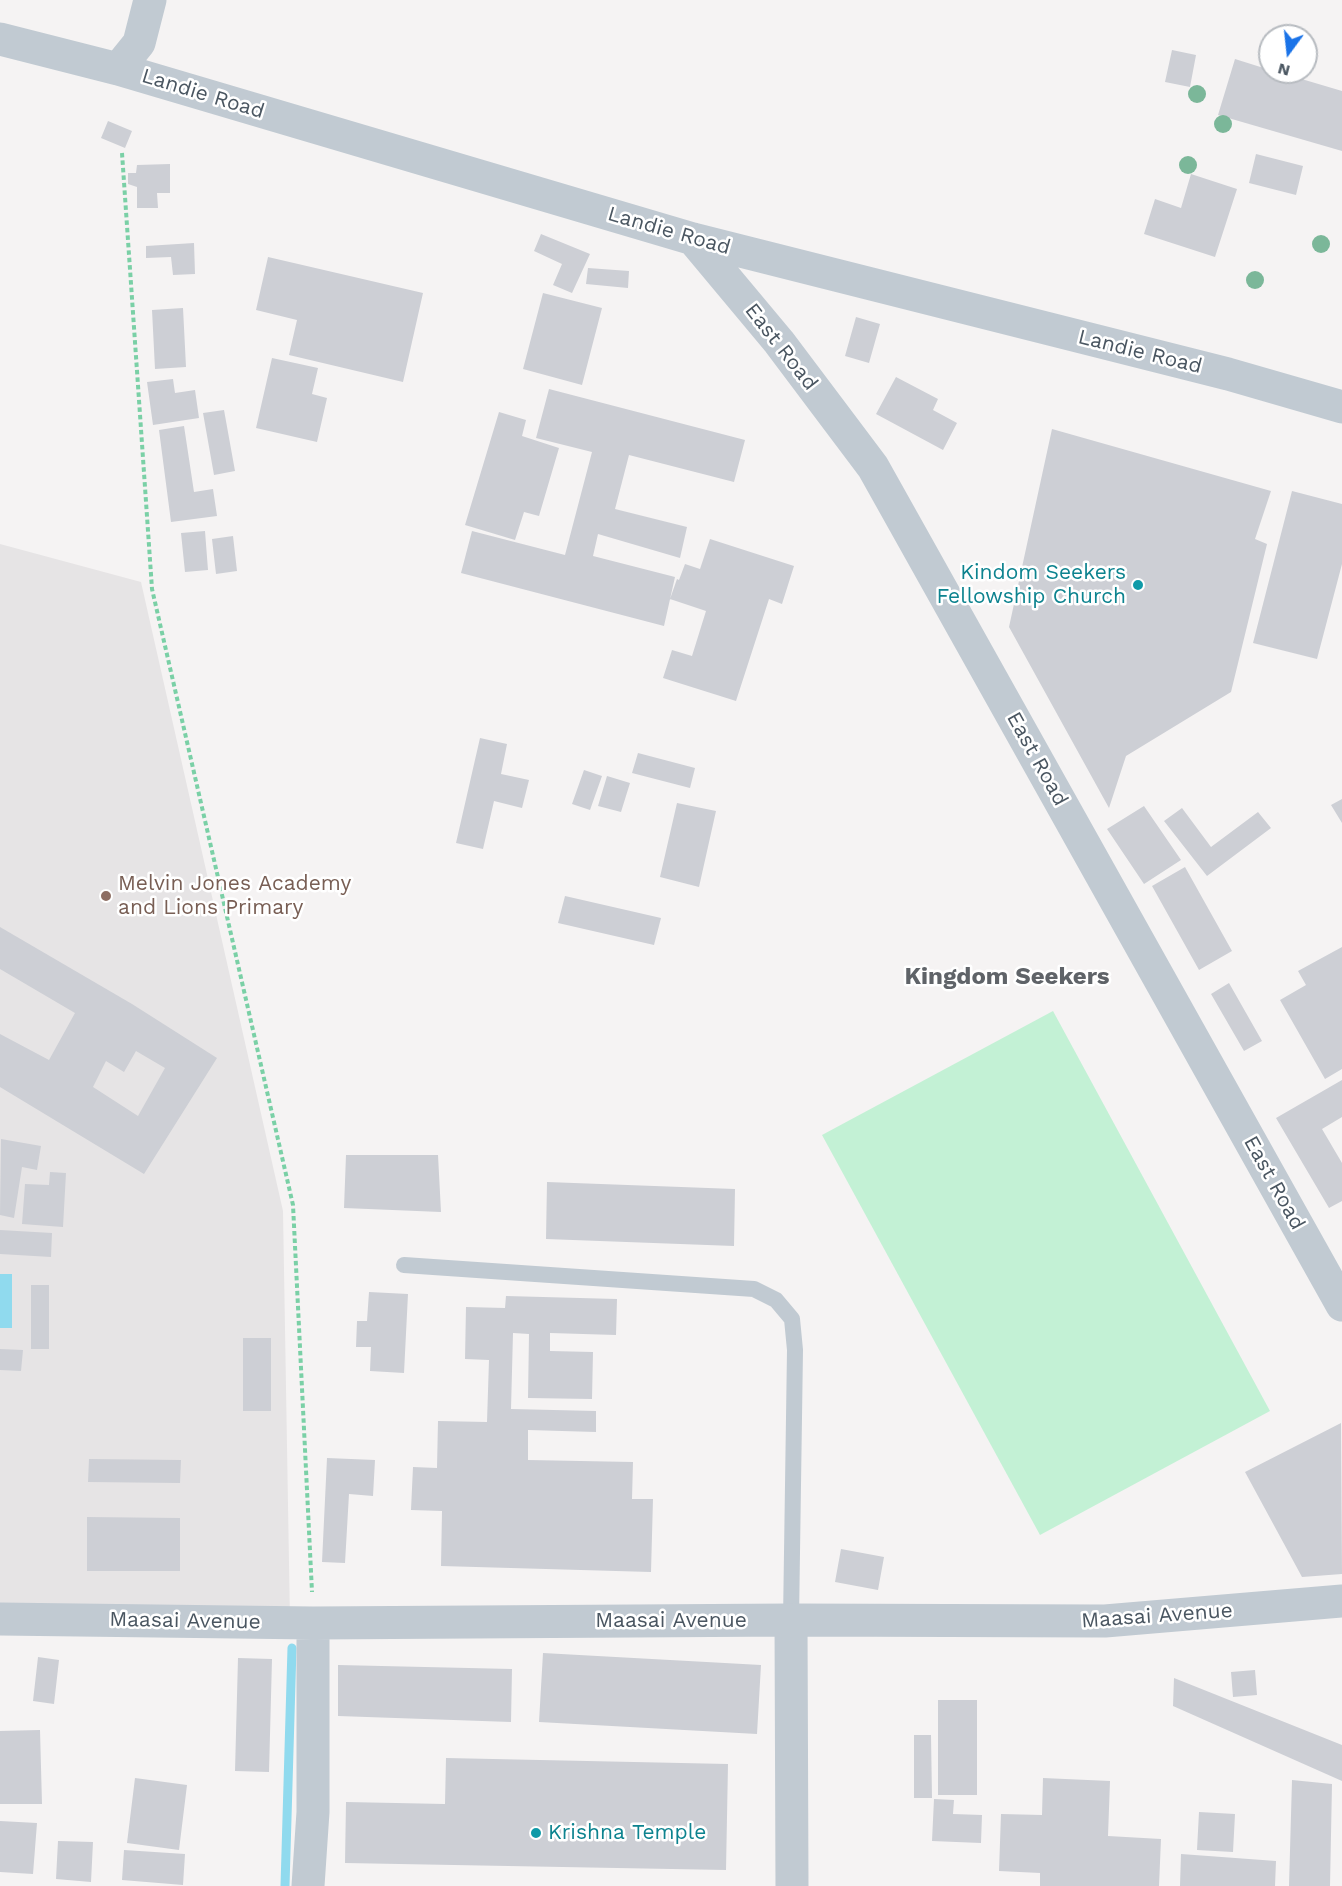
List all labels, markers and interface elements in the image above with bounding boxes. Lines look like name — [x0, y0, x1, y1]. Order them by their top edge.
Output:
north arrow — [1258, 24, 1318, 84]
text: N — [1276, 59, 1292, 81]
street label: Landie Road — [139, 63, 267, 125]
street label: Landie Road — [605, 201, 733, 261]
street label: East Road — [739, 298, 823, 396]
street label: Landie Road — [1075, 324, 1205, 380]
place label: Kindom Seekers Fellowship Church — [936, 560, 1126, 610]
marker: Kindom Seekers Fellowship Church — [1131, 578, 1145, 592]
street label: East Road — [1001, 708, 1073, 810]
place label: Melvin Jones Academy and Lions Primary — [118, 871, 351, 921]
marker: Melvin Jones Academy and Lions Primary — [99, 889, 113, 903]
district label: Kingdom Seekers — [904, 963, 1110, 991]
street label: East Road — [1238, 1132, 1310, 1234]
street label: Maasai Avenue — [1081, 1598, 1233, 1634]
street label: Maasai Avenue — [109, 1607, 261, 1635]
street label: Maasai Avenue — [595, 1608, 747, 1634]
place label: Krishna Temple — [548, 1820, 706, 1846]
marker: Krishna Temple — [529, 1826, 543, 1840]

